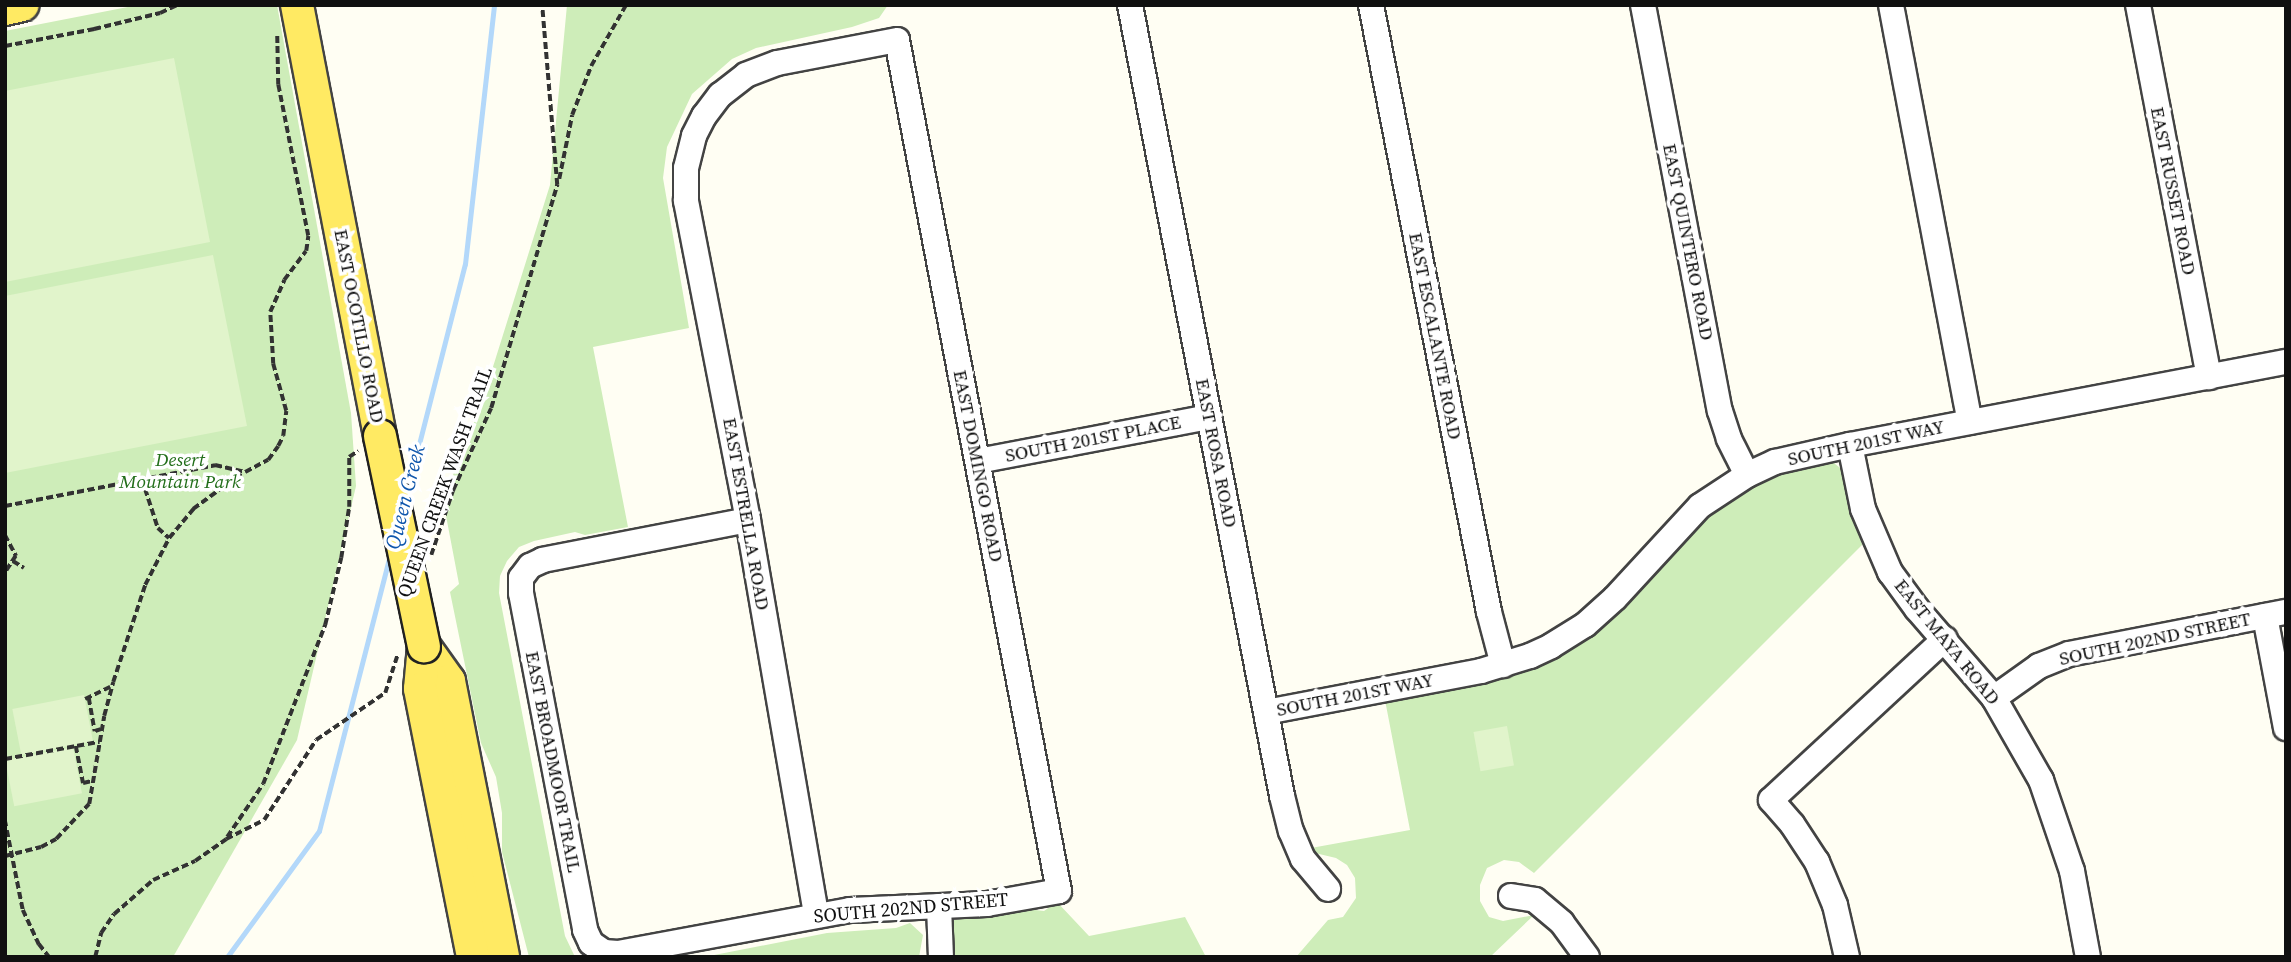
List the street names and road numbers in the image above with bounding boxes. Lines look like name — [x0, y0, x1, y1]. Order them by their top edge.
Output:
street label: EAST RUSSET ROAD — [2145, 105, 2201, 277]
street label: EAST QUINTERO ROAD — [1658, 141, 1718, 343]
street label: EAST OCOTILLO ROAD — [329, 227, 389, 425]
street label: EAST ESCALANTE ROAD — [1404, 230, 1466, 442]
street label: QUEEN CREEK WASH TRAIL — [392, 363, 498, 601]
street label: EAST DOMINGO ROAD — [948, 368, 1008, 564]
street label: EAST ROSA ROAD — [1190, 376, 1242, 530]
street label: SOUTH 201ST PLACE — [1003, 411, 1183, 467]
street label: SOUTH 201ST WAY — [1785, 415, 1947, 471]
street label: EAST ESTRELLA ROAD — [718, 416, 774, 612]
street label: EAST MAYA ROAD — [1889, 574, 2005, 710]
street label: SOUTH 202ND STREET — [2057, 608, 2253, 670]
street label: EAST BROADMOOR TRAIL — [520, 649, 586, 875]
street label: SOUTH 201ST WAY — [1274, 669, 1436, 721]
street label: SOUTH 202ND STREET — [813, 888, 1009, 928]

